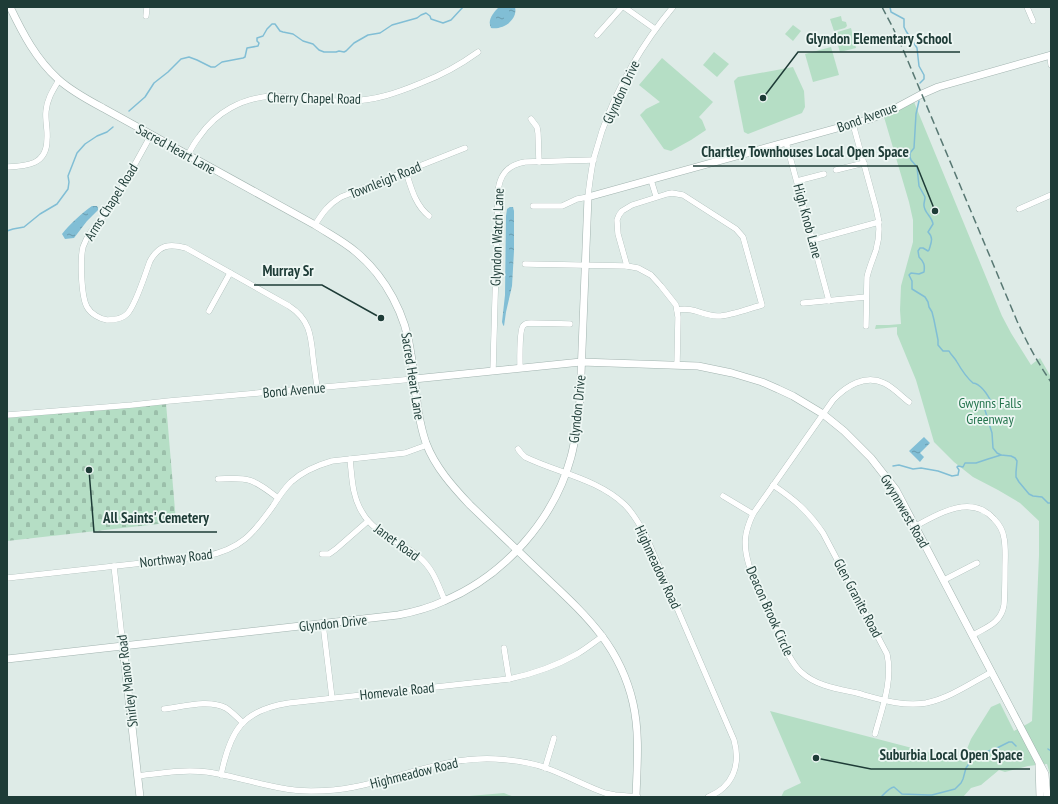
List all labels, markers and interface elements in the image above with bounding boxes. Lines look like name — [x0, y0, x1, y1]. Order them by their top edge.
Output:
callout: Glyndon Elementary School — [798, 25, 960, 52]
text: Glyndon Elementary School — [806, 29, 952, 48]
street label: Glyndon Drive — [598, 57, 644, 127]
street label: Cherry Chapel Road — [267, 88, 361, 108]
street label: Bond Avenue — [834, 98, 900, 136]
street label: Sacred Heart Lane — [133, 120, 219, 178]
callout: Chartley Townhouses Local Open Space — [693, 139, 917, 166]
text: Chartley Townhouses Local Open Space — [701, 142, 909, 161]
street label: Townleigh Road — [346, 157, 424, 203]
street label: Arms Chapel Road — [80, 160, 142, 244]
street label: High Knob Lane — [789, 182, 827, 261]
street label: Glyndon Watch Lane — [486, 187, 508, 286]
callout: Murray Sr — [254, 258, 322, 285]
text: Murray Sr — [262, 261, 314, 280]
street label: Sacred Heart Lane — [397, 331, 429, 421]
street label: Glyndon Drive — [564, 374, 590, 444]
street label: Bond Avenue — [262, 378, 326, 402]
park label: Gwynns Falls Greenway — [958, 394, 1022, 428]
street label: Gwynnwest Road — [877, 471, 933, 551]
callout: All Saints' Cemetery — [94, 505, 217, 532]
text: All Saints' Cemetery — [102, 508, 210, 527]
street label: Janet Road — [370, 519, 423, 564]
street label: Highmeadow Road — [631, 522, 685, 612]
street label: Northway Road — [139, 545, 213, 571]
street label: Glen Granite Road — [830, 555, 886, 641]
street label: Deacon Brook Circle — [742, 563, 798, 659]
street label: Glyndon Drive — [298, 610, 368, 636]
street label: Shirley Manor Road — [112, 634, 142, 728]
street label: Homevale Road — [359, 678, 435, 704]
callout: Suburbia Local Open Space — [871, 742, 1030, 769]
text: Suburbia Local Open Space — [879, 745, 1023, 764]
street label: Highmeadow Road — [368, 753, 460, 793]

